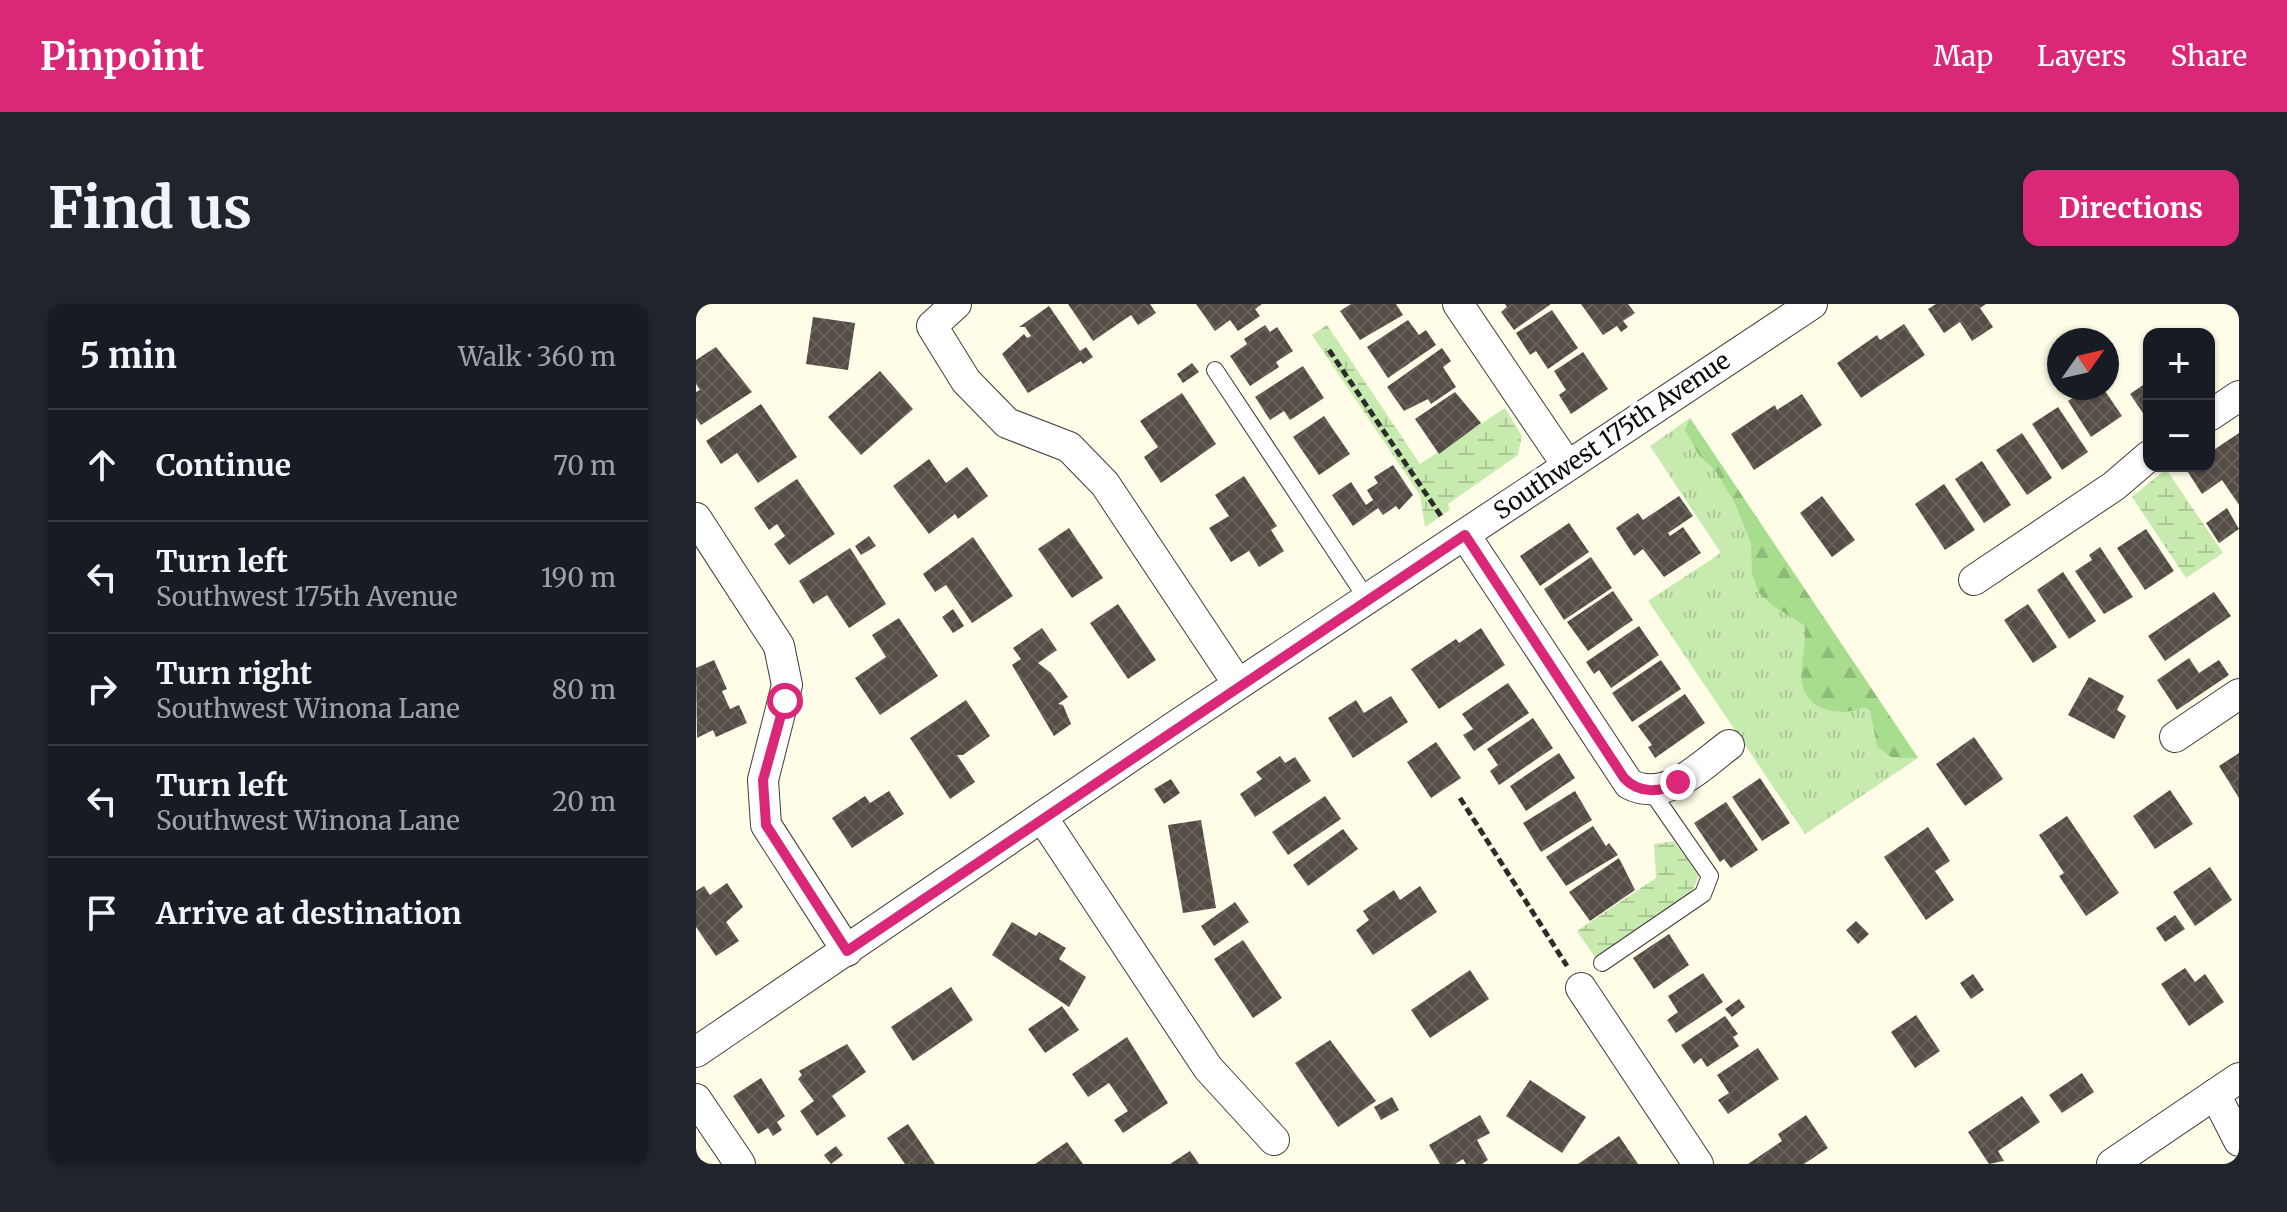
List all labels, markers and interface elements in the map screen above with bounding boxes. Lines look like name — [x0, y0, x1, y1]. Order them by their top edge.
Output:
text: Pinpoint — [40, 33, 204, 80]
text: Map — [1933, 38, 1993, 74]
text: Layers — [2037, 38, 2126, 74]
text: Share — [2170, 38, 2247, 74]
button: Directions — [2023, 170, 2239, 246]
text: Find us — [48, 173, 252, 243]
north arrow — [2047, 328, 2119, 400]
map controls — [2143, 328, 2215, 472]
button: + — [2143, 328, 2215, 400]
text: 5 min — [80, 335, 177, 377]
text: Walk · 360 m — [458, 340, 616, 373]
street label: Southwest 175th Avenue — [1488, 345, 1736, 526]
button: − — [2143, 400, 2215, 472]
icon: ahead — [80, 443, 124, 487]
text: Continue — [156, 446, 291, 484]
text: 70 m — [553, 449, 616, 482]
text: Turn left — [156, 542, 288, 580]
icon: left — [80, 555, 124, 599]
text: 190 m — [541, 561, 616, 594]
text: Southwest 175th Avenue — [156, 580, 458, 613]
text: Turn right — [156, 654, 312, 692]
icon: right — [80, 667, 124, 711]
text: 80 m — [552, 673, 616, 706]
route start — [767, 683, 803, 719]
text: Southwest Winona Lane — [156, 692, 460, 725]
route end — [1660, 764, 1696, 800]
text: Turn left — [156, 766, 288, 804]
icon: left — [80, 779, 124, 823]
text: 20 m — [552, 785, 616, 818]
text: Southwest Winona Lane — [156, 804, 460, 837]
icon: arrive — [80, 891, 124, 935]
text: Arrive at destination — [156, 894, 462, 932]

